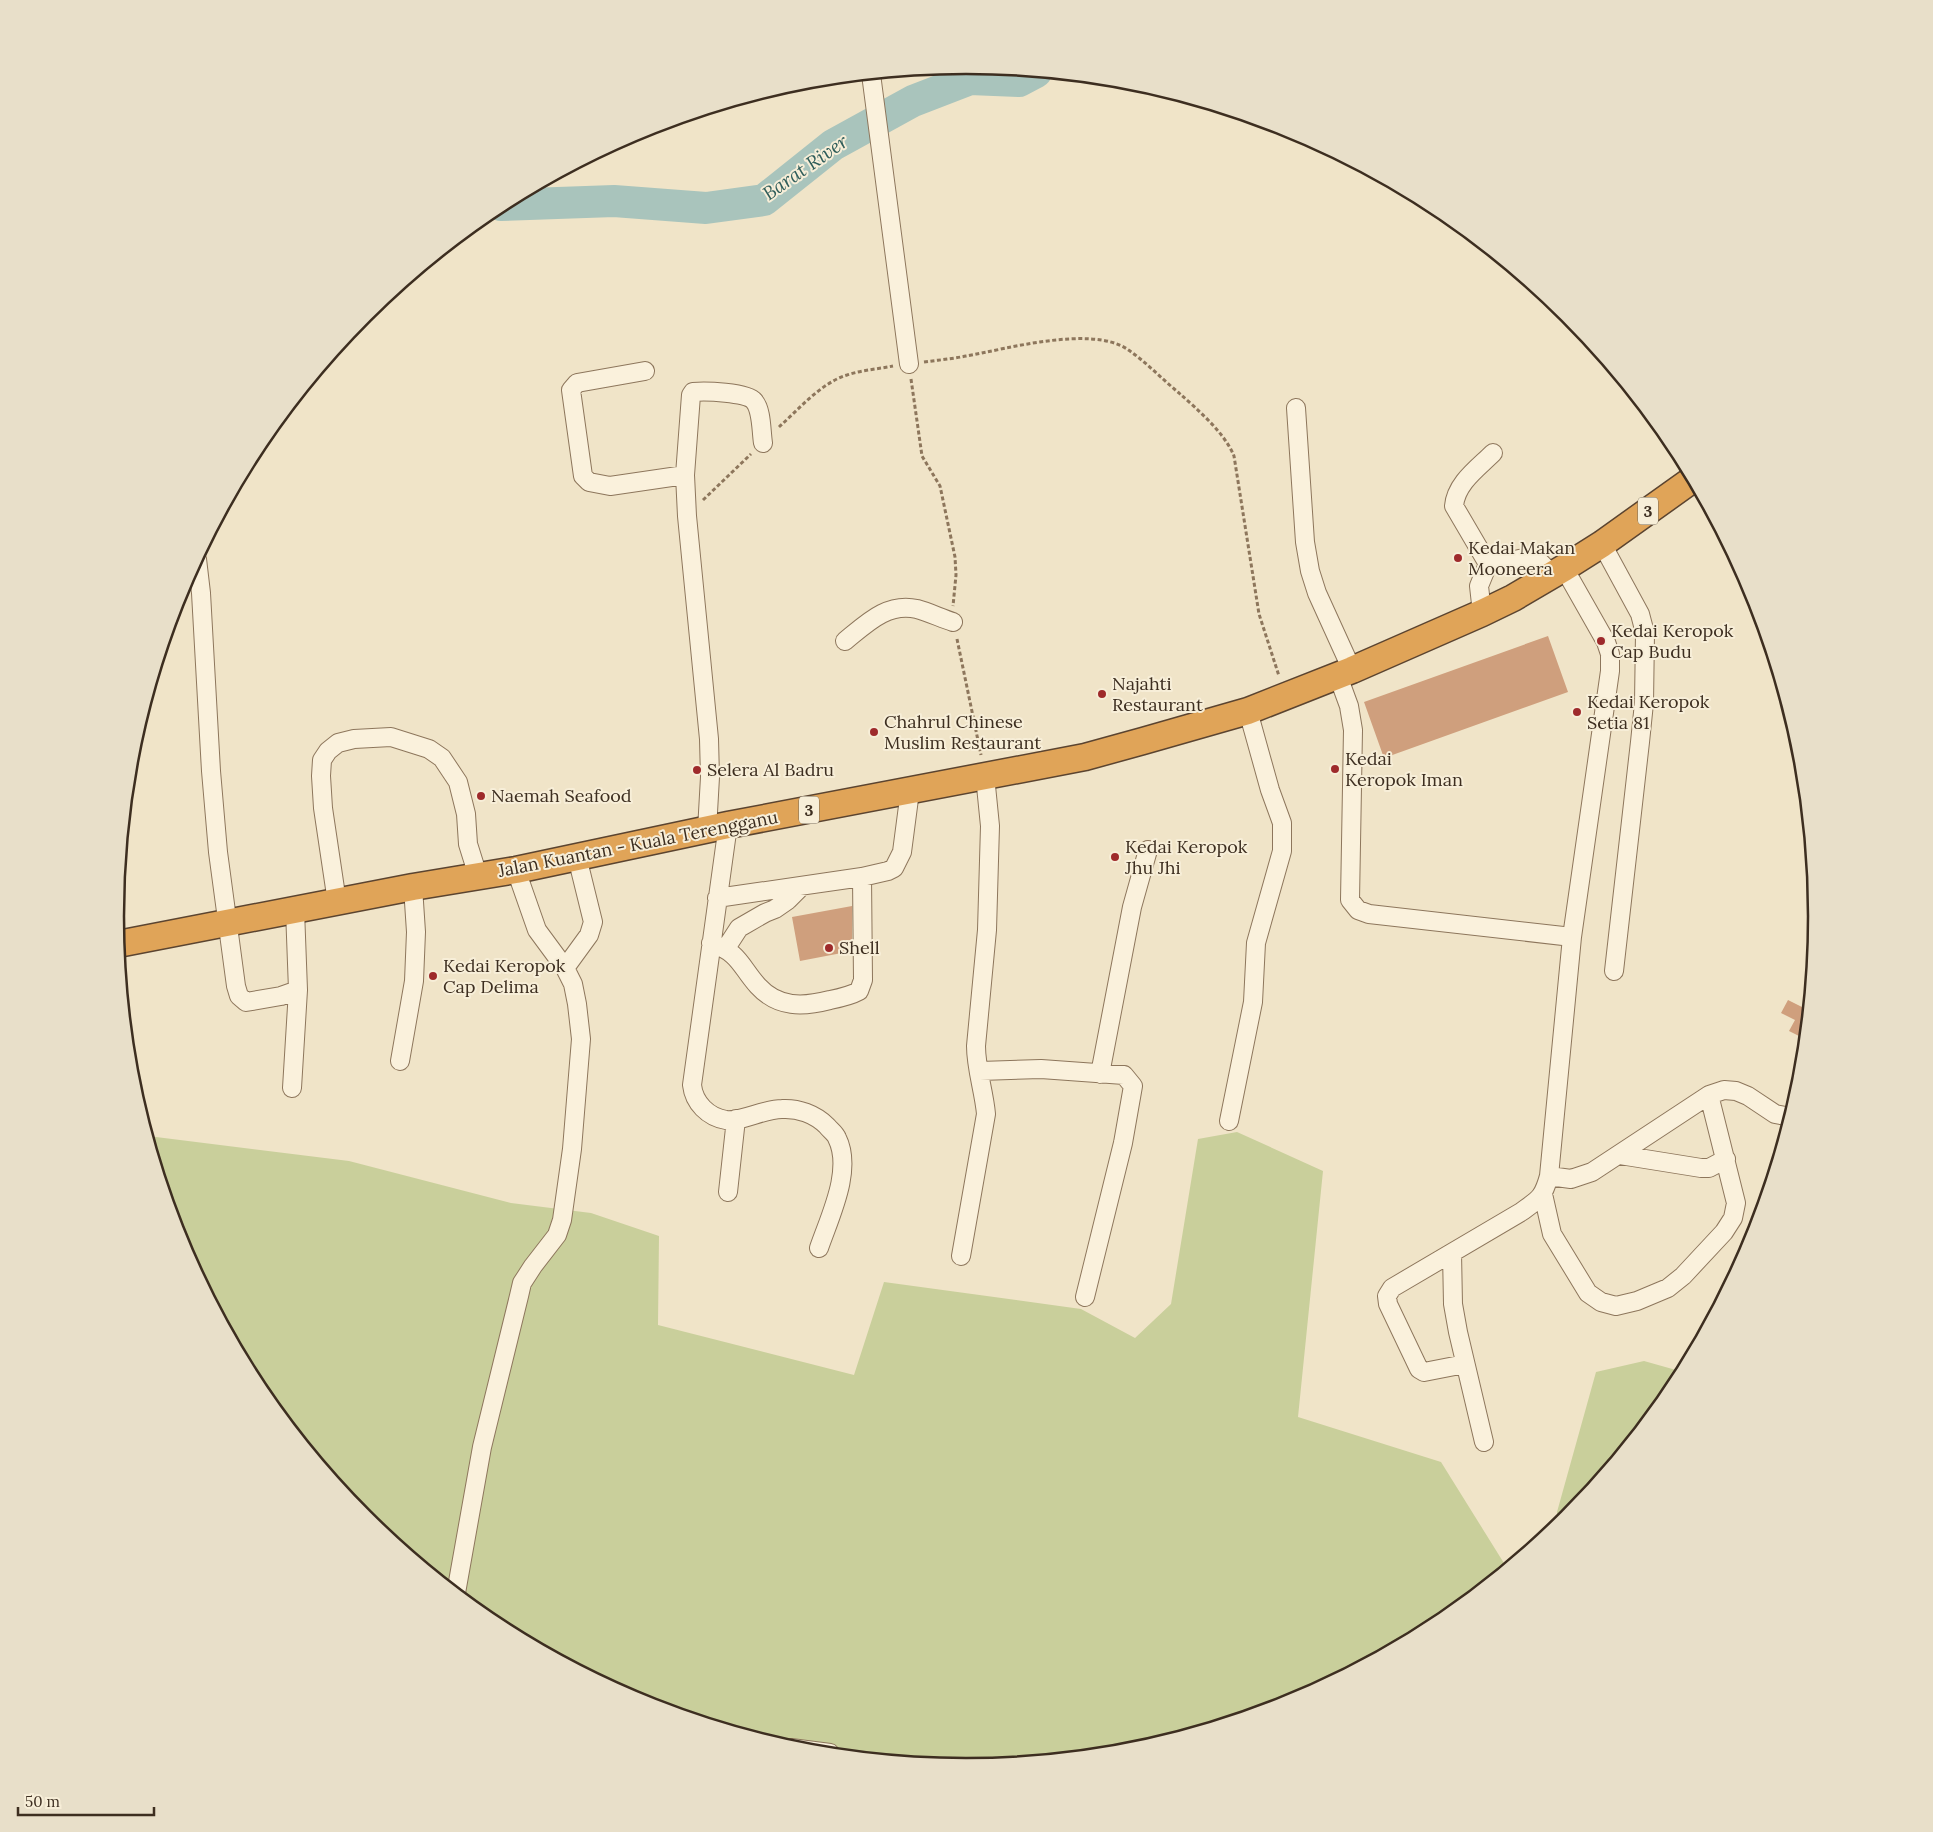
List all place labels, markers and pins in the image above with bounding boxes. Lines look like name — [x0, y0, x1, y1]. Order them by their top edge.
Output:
place label: Kedai Makan Mooneera — [1468, 536, 1575, 580]
marker: Kedai Makan Mooneera — [1452, 552, 1464, 564]
place label: Kedai Keropok Cap Budu — [1611, 619, 1734, 663]
marker: Kedai Keropok Cap Budu — [1595, 635, 1607, 647]
place label: Najahti Restaurant — [1112, 672, 1203, 716]
marker: Najahti Restaurant — [1096, 688, 1108, 700]
place label: Kedai Keropok Setia 81 — [1587, 690, 1710, 734]
marker: Kedai Keropok Setia 81 — [1571, 706, 1583, 718]
place label: Chahrul Chinese Muslim Restaurant — [884, 710, 1041, 754]
marker: Chahrul Chinese Muslim Restaurant — [868, 726, 880, 738]
place label: Kedai Keropok Iman — [1345, 747, 1463, 791]
place label: Selera Al Badru — [707, 758, 834, 781]
marker: Kedai Keropok Iman — [1329, 763, 1341, 775]
marker: Selera Al Badru — [691, 764, 703, 776]
place label: Naemah Seafood — [491, 784, 632, 807]
marker: Naemah Seafood — [475, 790, 487, 802]
place label: Kedai Keropok Jhu Jhi — [1124, 835, 1248, 879]
marker: Kedai Keropok Jhu Jhi — [1109, 851, 1121, 863]
place label: Shell — [839, 936, 880, 959]
marker: Shell — [823, 942, 835, 954]
place label: Kedai Keropok Cap Delima — [443, 954, 566, 998]
marker: Kedai Keropok Cap Delima — [427, 970, 439, 982]

